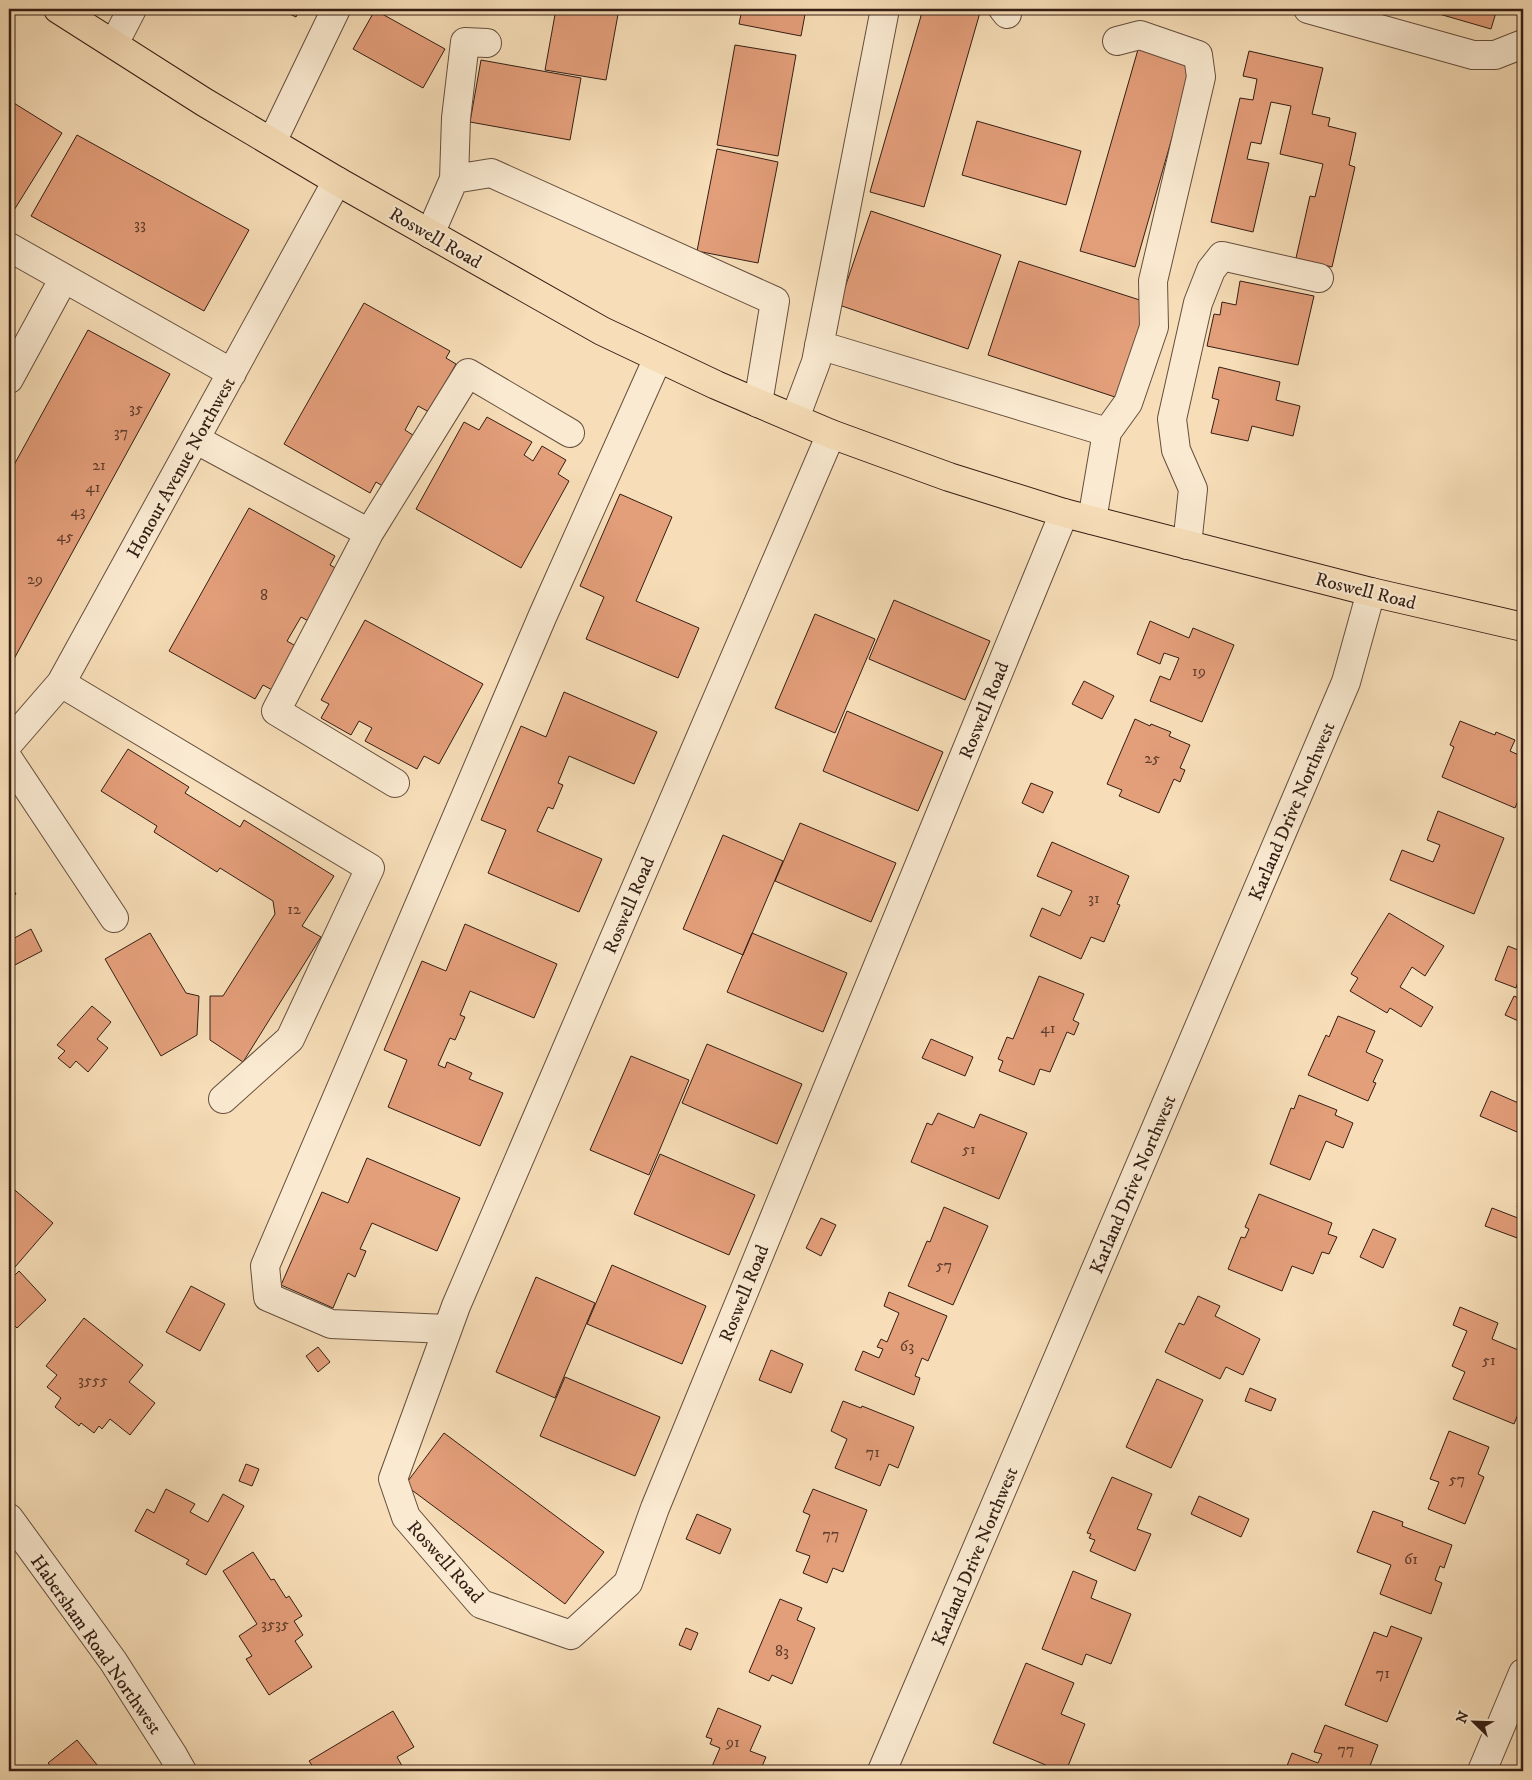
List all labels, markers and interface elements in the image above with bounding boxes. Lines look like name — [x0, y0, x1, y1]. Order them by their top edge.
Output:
street label: Roswell Road — [385, 203, 486, 274]
house number: 33 — [134, 214, 146, 234]
street label: Honour Avenue Northwest — [122, 373, 241, 562]
house number: 35 — [129, 398, 143, 418]
house number: 37 — [114, 422, 128, 442]
house number: 21 — [92, 455, 106, 475]
house number: 41 — [85, 477, 101, 497]
house number: 43 — [70, 501, 86, 521]
house number: 45 — [56, 526, 74, 546]
street label: Roswell Road — [1313, 568, 1419, 615]
house number: 29 — [27, 569, 43, 589]
house number: 8 — [260, 585, 268, 605]
street label: Roswell Road — [954, 658, 1015, 763]
house number: 19 — [1192, 661, 1206, 681]
street label: Karland Drive Northwest — [1244, 719, 1340, 904]
house number: 25 — [1144, 748, 1160, 768]
street label: Roswell Road — [599, 853, 660, 957]
house number: 31 — [1088, 888, 1100, 908]
house number: 12 — [287, 899, 301, 919]
house number: 41 — [1040, 1018, 1056, 1038]
street label: Karland Drive Northwest — [1085, 1092, 1181, 1277]
house number: 51 — [962, 1139, 976, 1159]
street label: Roswell Road — [714, 1241, 775, 1346]
house number: 57 — [936, 1255, 952, 1275]
house number: 63 — [900, 1336, 914, 1356]
house number: 51 — [1482, 1350, 1496, 1370]
house number: 3555 — [78, 1370, 108, 1390]
house number: 71 — [866, 1442, 880, 1462]
street label: Karland Drive Northwest — [927, 1464, 1023, 1649]
house number: 57 — [1449, 1469, 1465, 1489]
street label: Roswell Road — [402, 1516, 488, 1608]
house number: 77 — [823, 1524, 839, 1544]
house number: 61 — [1404, 1549, 1418, 1569]
street label: Habersham Road Northwest — [25, 1551, 167, 1739]
house number: 3535 — [261, 1614, 289, 1634]
house number: 83 — [775, 1641, 789, 1661]
house number: 71 — [1376, 1663, 1390, 1683]
north arrow — [1450, 1698, 1500, 1748]
text: N — [1452, 1708, 1474, 1726]
house number: 91 — [725, 1732, 740, 1752]
house number: 77 — [1338, 1739, 1354, 1759]

